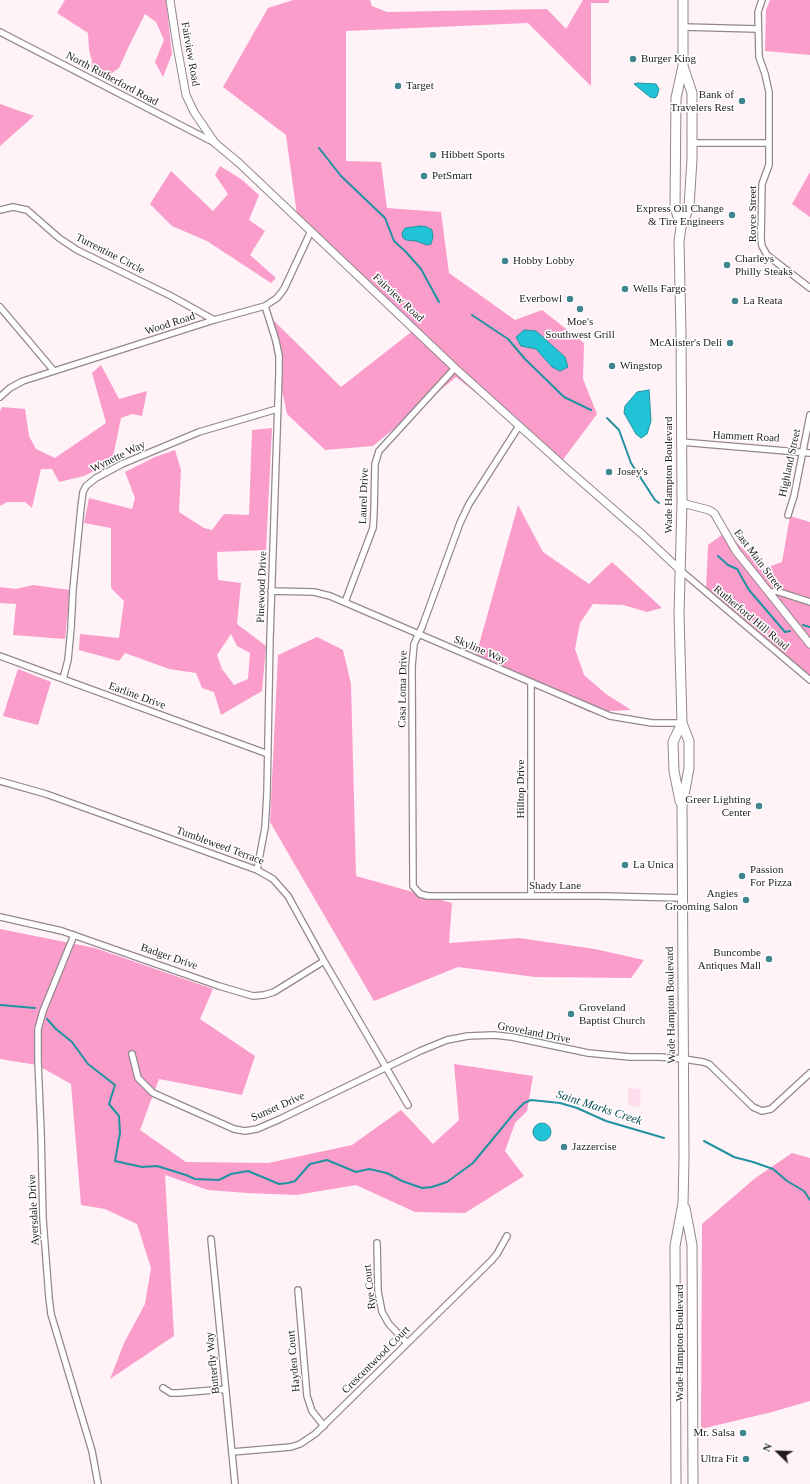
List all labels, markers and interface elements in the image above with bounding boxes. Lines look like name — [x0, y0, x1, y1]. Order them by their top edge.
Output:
street label: Fairview Road — [178, 21, 202, 87]
street label: North Rutherford Road — [64, 49, 160, 109]
place label: Burger King — [641, 52, 696, 66]
marker: Burger King — [628, 54, 638, 64]
place label: Target — [406, 79, 434, 93]
marker: Target — [393, 81, 403, 91]
place label: Bank of Travelers Rest — [671, 88, 734, 114]
marker: Bank of Travelers Rest — [737, 96, 747, 106]
place label: Hibbett Sports — [441, 148, 505, 162]
marker: Hibbett Sports — [428, 150, 438, 160]
place label: PetSmart — [432, 169, 472, 183]
marker: PetSmart — [419, 171, 429, 181]
street label: Royce Street — [746, 186, 760, 242]
place label: Express Oil Change & Tire Engineers — [636, 202, 724, 228]
marker: Express Oil Change & Tire Engineers — [727, 210, 737, 220]
street label: Turrentine Circle — [73, 231, 147, 277]
place label: Charleys Philly Steaks — [735, 252, 793, 278]
place label: Hobby Lobby — [513, 254, 574, 268]
marker: Hobby Lobby — [500, 256, 510, 266]
marker: Charleys Philly Steaks — [722, 260, 732, 270]
street label: Fairview Road — [370, 271, 426, 325]
place label: Wells Fargo — [633, 282, 686, 296]
marker: Wells Fargo — [620, 284, 630, 294]
place label: Everbowl — [519, 292, 562, 306]
marker: Everbowl — [565, 294, 575, 304]
place label: La Reata — [743, 294, 782, 308]
marker: La Reata — [730, 296, 740, 306]
marker: Moe's Southwest Grill — [575, 304, 585, 314]
street label: Wood Road — [143, 310, 197, 338]
place label: Moe's Southwest Grill — [545, 315, 615, 341]
place label: McAlister's Deli — [649, 336, 722, 350]
marker: McAlister's Deli — [725, 338, 735, 348]
place label: Wingstop — [620, 359, 662, 373]
marker: Wingstop — [607, 361, 617, 371]
street label: Wade Hampton Boulevard — [662, 416, 676, 534]
street label: Highland Street — [776, 428, 804, 498]
street label: Hammett Road — [712, 429, 780, 445]
street label: Wynette Way — [88, 438, 148, 476]
place label: Josey's — [617, 465, 648, 479]
marker: Josey's — [604, 467, 614, 477]
street label: Laurel Drive — [356, 468, 372, 524]
street label: East Main Street — [731, 527, 785, 593]
street label: Pinewood Drive — [254, 551, 270, 623]
street label: Rutherford Hill Road — [711, 583, 791, 653]
street label: Skyline Way — [452, 633, 508, 667]
street label: Casa Loma Drive — [396, 650, 410, 728]
street label: Earline Drive — [107, 680, 167, 712]
street label: Hilltop Drive — [514, 760, 528, 818]
place label: Greer Lighting Center — [685, 793, 751, 819]
marker: Greer Lighting Center — [754, 801, 764, 811]
street label: Tumbleweed Terrace — [174, 824, 266, 868]
place label: La Unica — [633, 858, 674, 872]
marker: La Unica — [620, 860, 630, 870]
place label: Passion For Pizza — [750, 863, 792, 889]
marker: Passion For Pizza — [737, 871, 747, 881]
street label: Shady Lane — [529, 879, 581, 893]
place label: Angies Grooming Salon — [665, 887, 738, 913]
marker: Angies Grooming Salon — [741, 895, 751, 905]
street label: Badger Drive — [139, 941, 199, 973]
street label: Wade Hampton Boulevard — [663, 946, 679, 1064]
place label: Buncombe Antiques Mall — [698, 946, 761, 972]
marker: Buncombe Antiques Mall — [764, 954, 774, 964]
place label: Groveland Baptist Church — [579, 1001, 645, 1027]
marker: Groveland Baptist Church — [566, 1009, 576, 1019]
street label: Groveland Drive — [496, 1019, 572, 1047]
water label: Saint Marks Creek — [554, 1087, 644, 1129]
street label: Sunset Drive — [249, 1089, 307, 1125]
place label: Jazzercise — [572, 1140, 617, 1154]
marker: Jazzercise — [559, 1142, 569, 1152]
street label: Ayersdale Drive — [26, 1174, 42, 1246]
street label: Rye Court — [361, 1264, 379, 1310]
street label: Wade Hampton Boulevard — [673, 1284, 687, 1402]
street label: Crescentwood Court — [339, 1323, 413, 1397]
street label: Hayden Court — [285, 1330, 303, 1392]
street label: Butterfly Way — [203, 1331, 223, 1395]
place label: Mr. Salsa — [693, 1426, 735, 1440]
marker: Mr. Salsa — [738, 1428, 748, 1438]
north arrow — [758, 1432, 798, 1472]
text: N — [760, 1441, 774, 1453]
place label: Ultra Fit — [700, 1452, 738, 1466]
marker: Ultra Fit — [741, 1454, 751, 1464]

